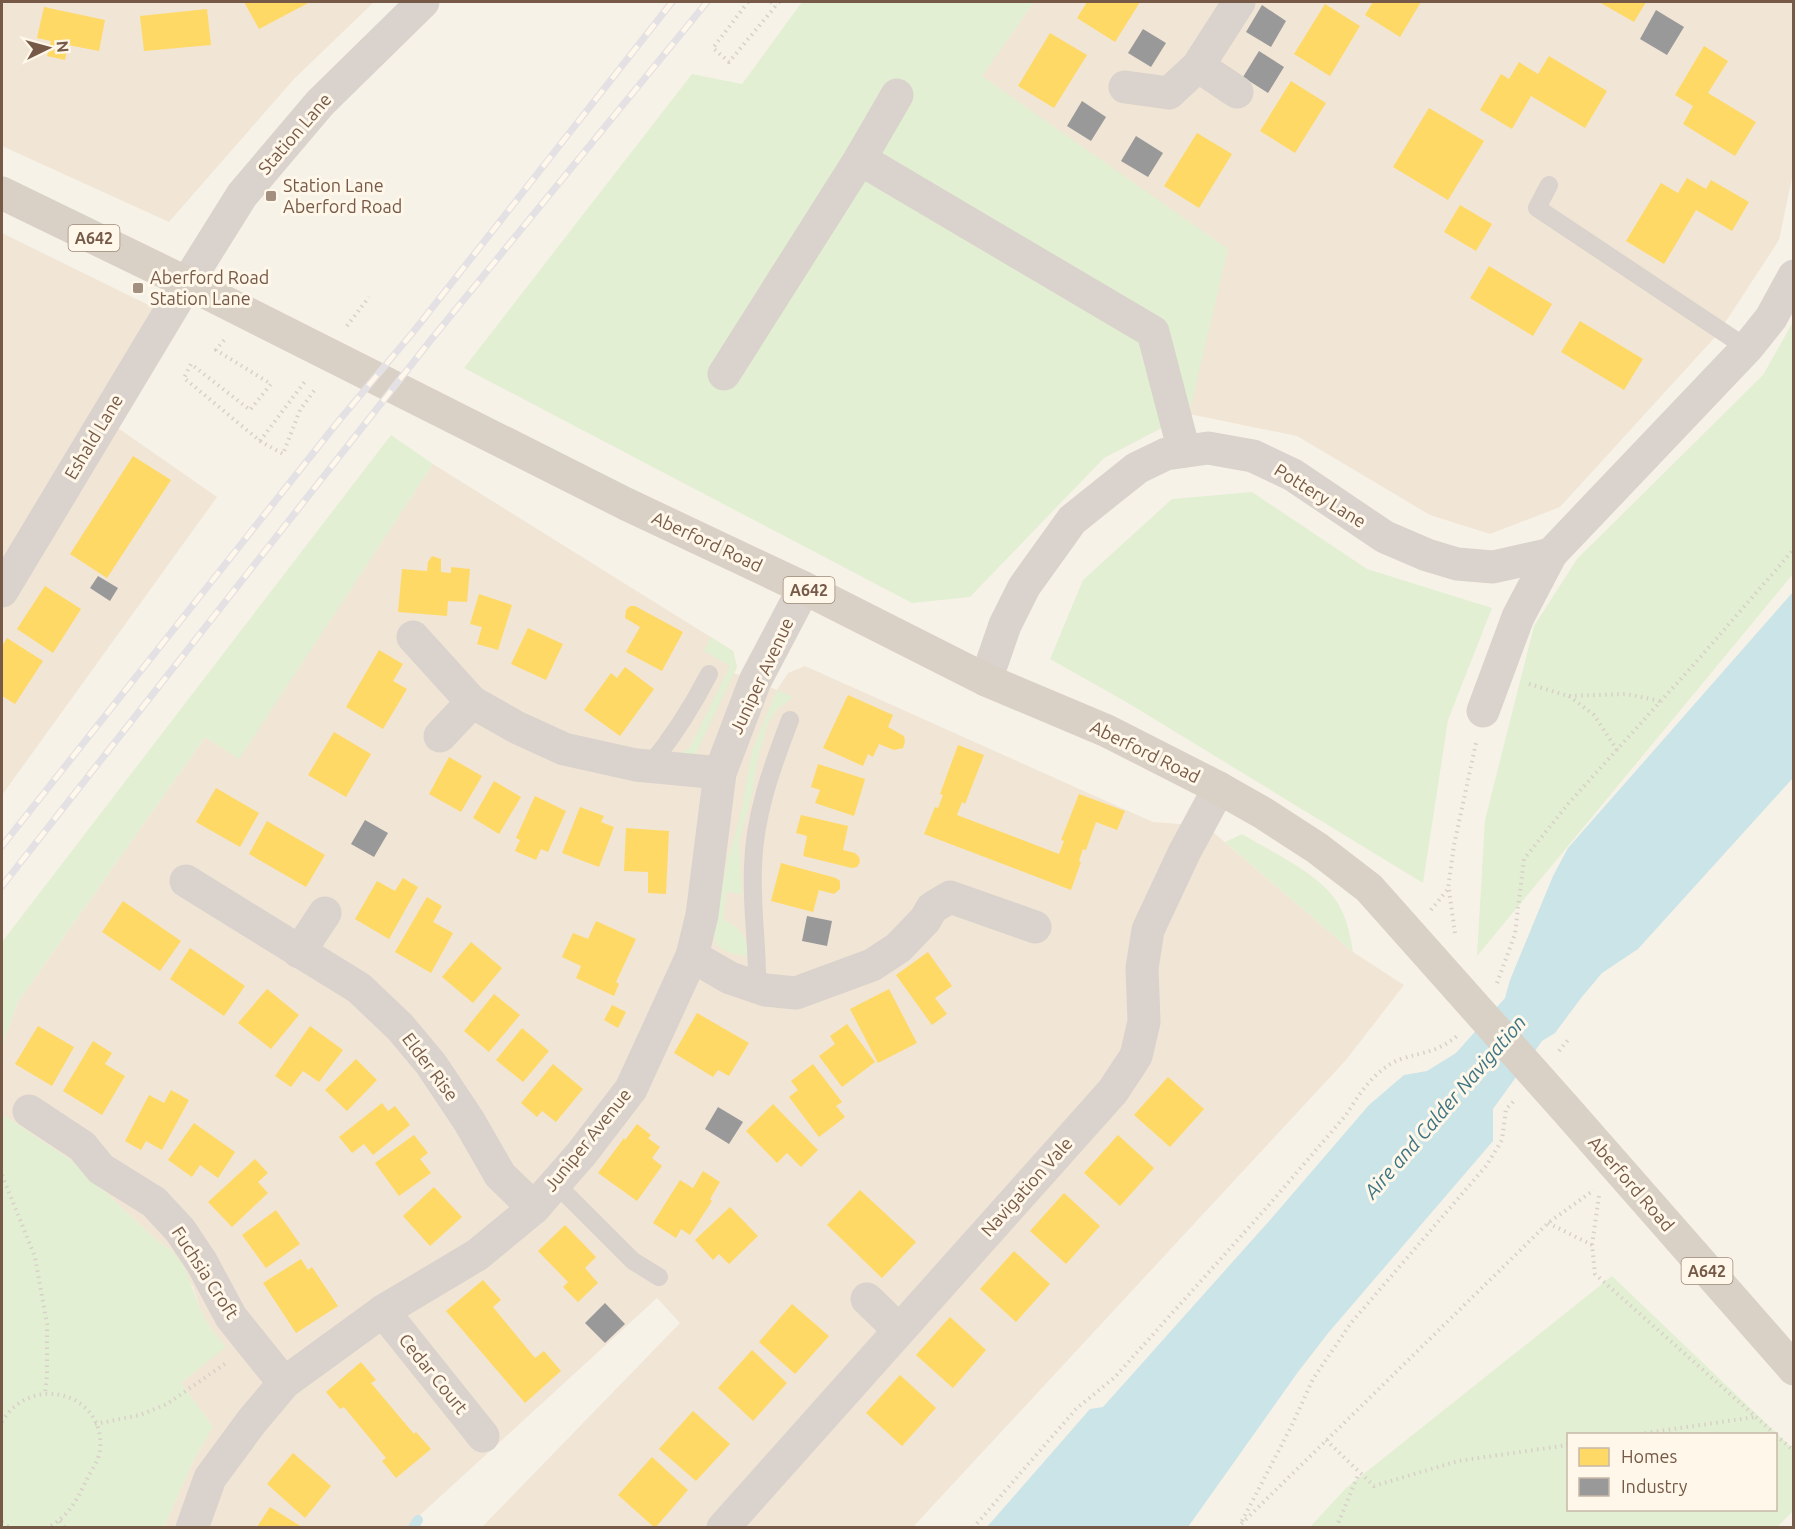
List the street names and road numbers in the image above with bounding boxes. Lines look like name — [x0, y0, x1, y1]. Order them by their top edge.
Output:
street label: Station Lane — [254, 89, 335, 178]
road number: A642 — [68, 225, 119, 251]
street label: Eshald Lane — [60, 390, 126, 483]
street label: Pottery Lane — [1271, 459, 1370, 531]
street label: Aberford Road — [649, 507, 766, 575]
road number: A642 — [784, 577, 834, 603]
street label: Juniper Avenue — [725, 614, 797, 737]
street label: Aberford Road — [1087, 716, 1203, 786]
street label: Elder Rise — [399, 1029, 463, 1104]
street label: Juniper Avenue — [540, 1084, 635, 1195]
street label: Aberford Road — [1585, 1132, 1678, 1235]
street label: Navigation Vale — [977, 1133, 1076, 1240]
street label: Fuchsia Croft — [169, 1223, 243, 1322]
road number: A642 — [1682, 1258, 1732, 1284]
street label: Cedar Court — [395, 1329, 472, 1418]

